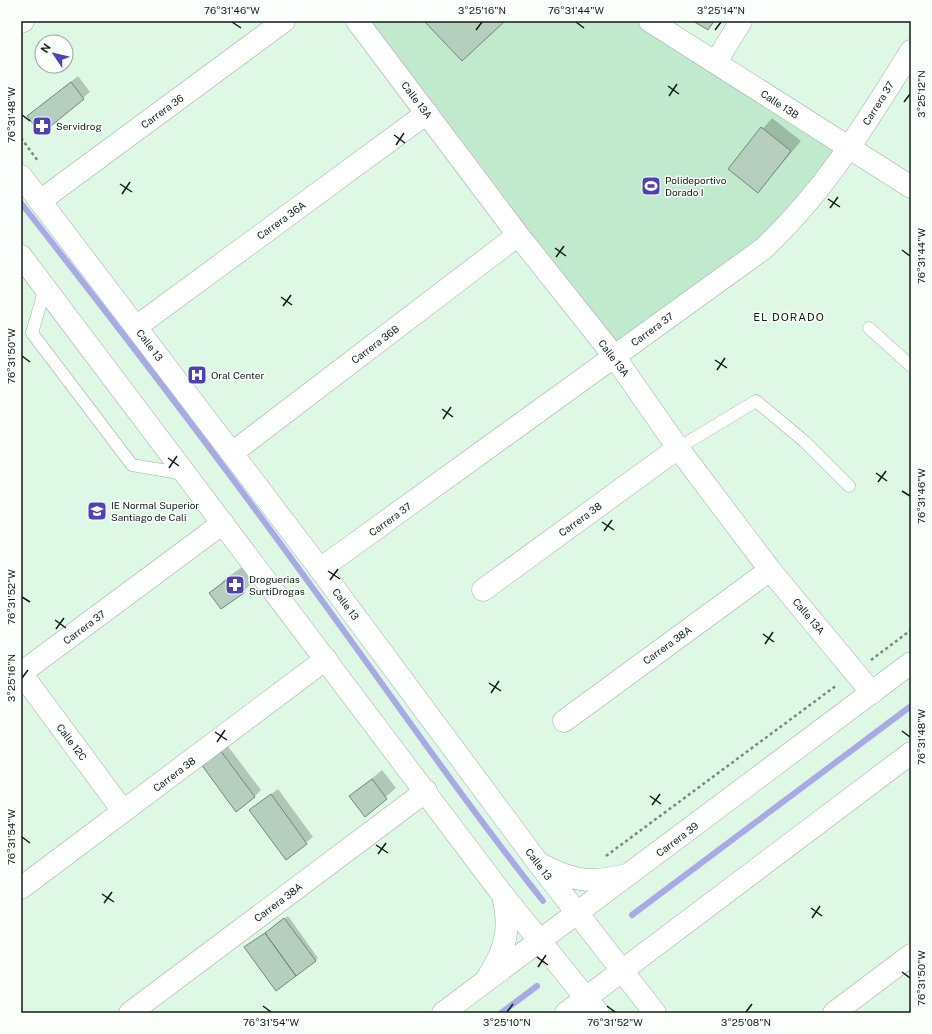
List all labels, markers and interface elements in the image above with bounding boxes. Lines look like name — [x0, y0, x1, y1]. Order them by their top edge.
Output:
text: 76°31'46"W — [204, 4, 260, 16]
text: 3°25'16"N — [458, 4, 506, 16]
text: 76°31'44"W — [548, 4, 604, 16]
text: 3°25'14"N — [697, 4, 745, 16]
north arrow — [34, 34, 74, 74]
text: N — [38, 41, 53, 55]
text: 3°25'12"N — [915, 70, 927, 118]
street label: Calle 13A — [399, 79, 435, 121]
street label: Carrera 37 — [860, 79, 896, 127]
text: 76°31'48"W — [5, 87, 17, 143]
street label: Calle 13B — [759, 87, 802, 121]
street label: Carrera 36 — [138, 91, 186, 131]
pharmacy icon: Servidrog — [31, 115, 53, 137]
place label: Servidrog — [56, 120, 102, 132]
place label: Polideportivo Dorado I — [665, 174, 727, 198]
sports icon: Polideportivo Dorado I — [640, 175, 662, 197]
street label: Carrera 36A — [254, 198, 308, 242]
text: 76°31'44"W — [915, 228, 927, 284]
street label: Carrera 37 — [628, 310, 676, 348]
district label: EL DORADO — [753, 311, 825, 323]
street label: Carrera 36B — [349, 322, 401, 366]
street label: Calle 13 — [134, 327, 166, 363]
text: 76°31'50"W — [5, 328, 17, 384]
street label: Calle 13A — [596, 337, 632, 379]
hospital icon: Oral Center — [186, 364, 208, 386]
place label: Oral Center — [211, 369, 265, 381]
text: 76°31'46"W — [915, 468, 927, 524]
place label: IE Normal Superior Santiago de Cali — [111, 499, 199, 523]
street label: Carrera 38 — [556, 499, 604, 539]
school or university icon: IE Normal Superior Santiago de Cali — [86, 500, 108, 522]
street label: Carrera 37 — [366, 500, 414, 538]
text: 76°31'52"W — [5, 569, 17, 625]
place label: Droguerias SurtiDrogas — [249, 573, 305, 597]
pharmacy icon: Droguerias SurtiDrogas — [224, 574, 246, 596]
street label: Calle 13 — [330, 586, 362, 622]
street label: Calle 13A — [790, 595, 828, 637]
street label: Carrera 37 — [61, 607, 107, 647]
street label: Carrera 38A — [640, 623, 694, 667]
text: 3°25'16"N — [5, 654, 17, 702]
text: 76°31'48"W — [915, 709, 927, 765]
street label: Calle 12C — [54, 721, 90, 763]
street label: Carrera 38 — [150, 754, 198, 794]
text: 76°31'54"W — [5, 809, 17, 865]
street label: Carrera 39 — [653, 819, 701, 859]
street label: Calle 13 — [523, 846, 555, 882]
street label: Carrera 38A — [252, 880, 304, 924]
text: 76°31'50"W — [915, 950, 927, 1006]
text: 76°31'54"W — [243, 1016, 299, 1028]
text: 3°25'10"N — [483, 1016, 531, 1028]
text: 76°31'52"W — [587, 1016, 643, 1028]
text: 3°25'08"N — [721, 1016, 771, 1028]

